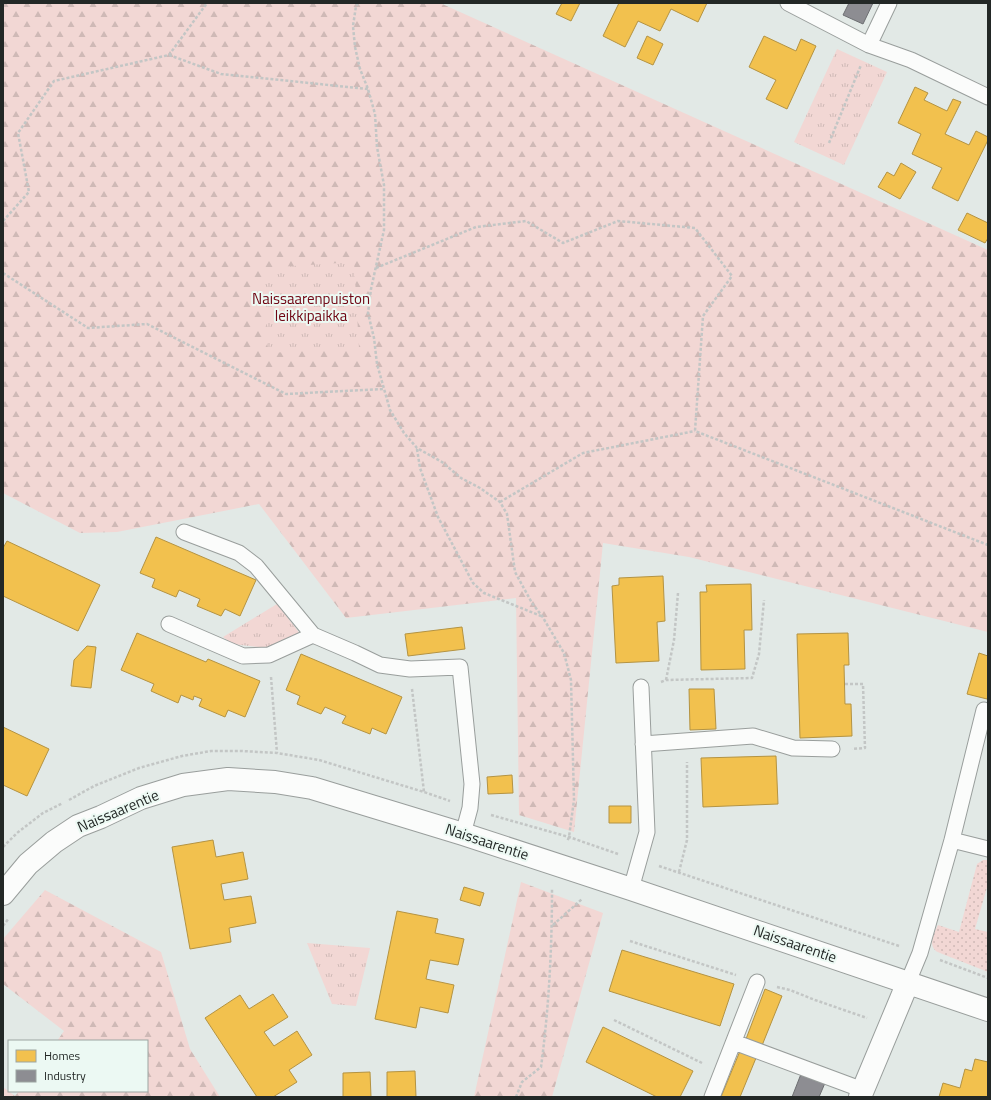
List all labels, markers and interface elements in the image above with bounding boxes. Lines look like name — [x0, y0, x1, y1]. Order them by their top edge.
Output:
park label: Naissaarenpuiston leikkipaikka — [252, 287, 370, 327]
street label: Naissaarentie — [73, 783, 162, 838]
street label: Naissaarentie — [442, 817, 532, 866]
street label: Naissaarentie — [750, 919, 840, 969]
legend — [8, 1040, 148, 1092]
text: Homes — [44, 1046, 80, 1065]
text: Industry — [44, 1066, 86, 1085]

